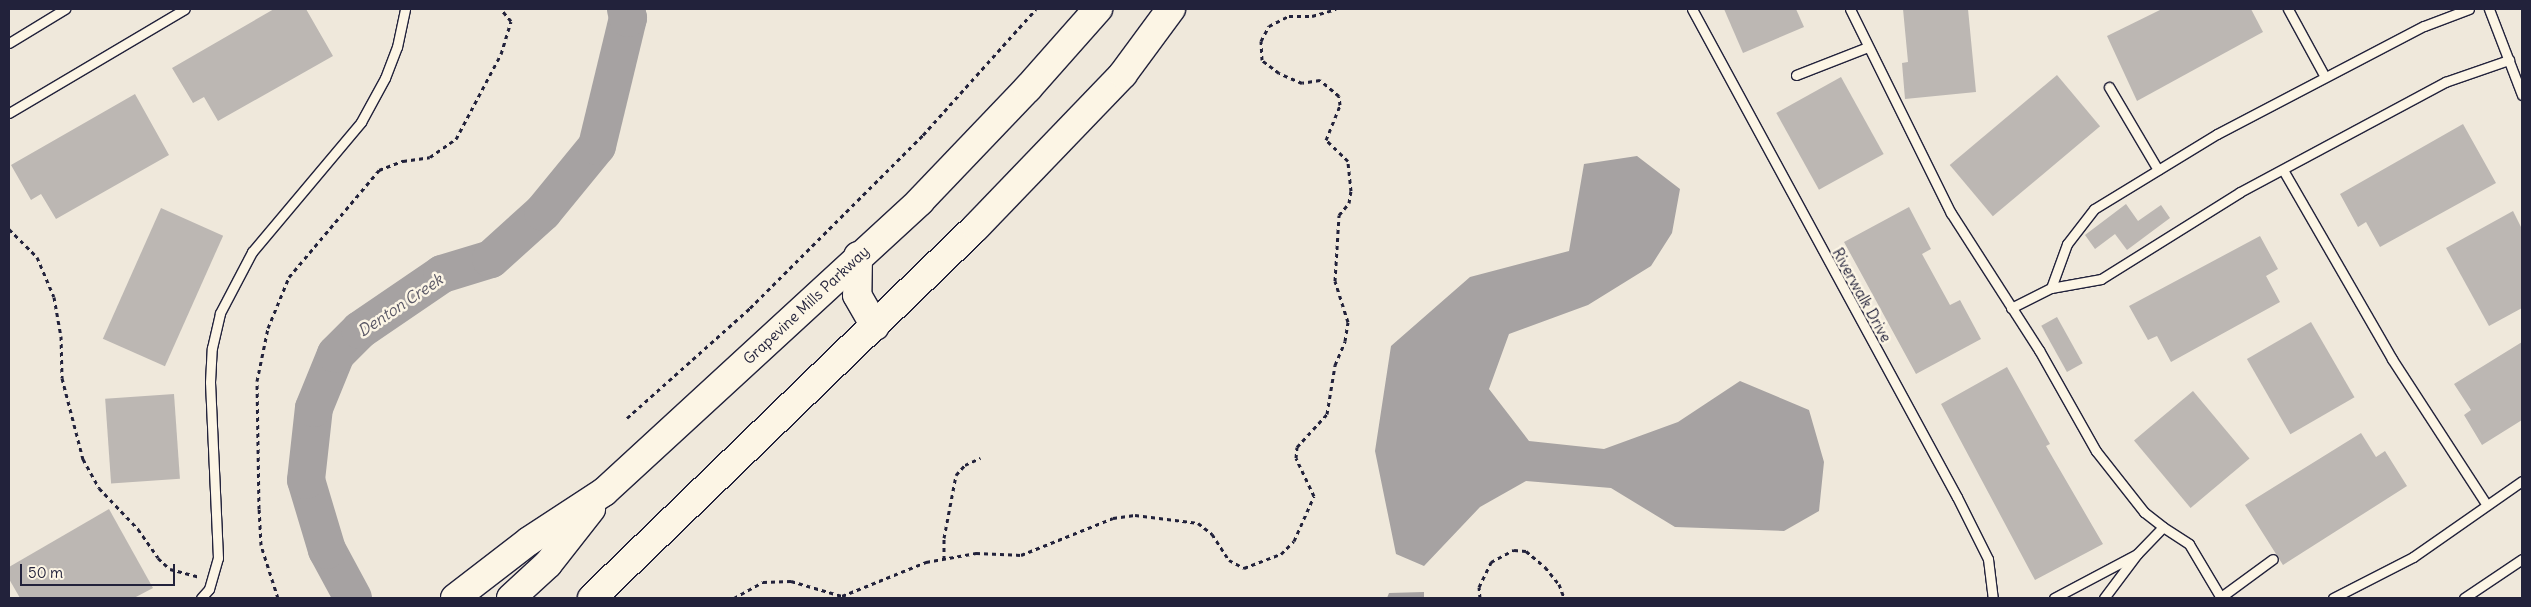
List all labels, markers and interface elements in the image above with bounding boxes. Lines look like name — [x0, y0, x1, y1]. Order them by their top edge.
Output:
street label: Grapevine Mills Parkway — [739, 242, 873, 368]
street label: Riverwalk Drive — [1829, 245, 1895, 345]
water label: Denton Creek — [354, 270, 446, 340]
scale bar — [22, 554, 178, 586]
text: 50 m — [28, 563, 63, 582]

